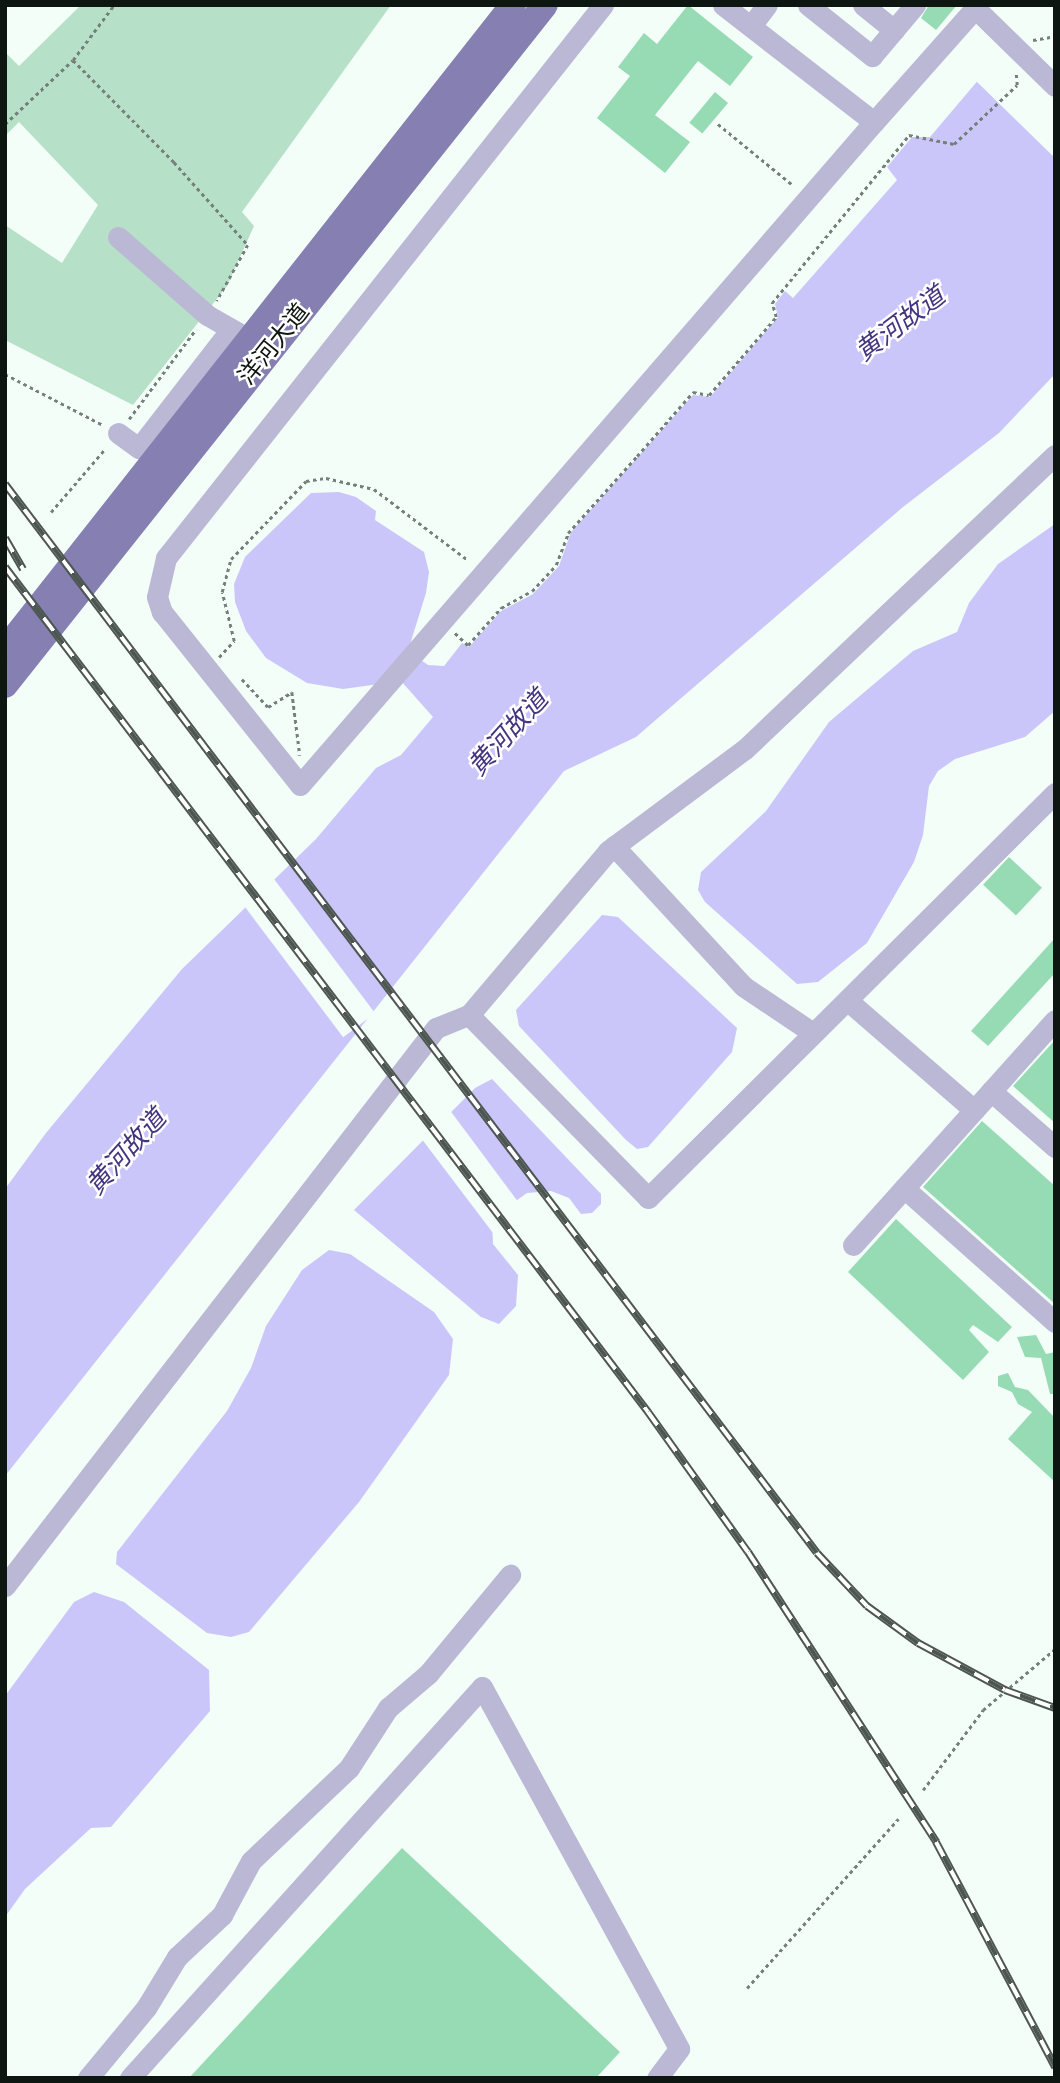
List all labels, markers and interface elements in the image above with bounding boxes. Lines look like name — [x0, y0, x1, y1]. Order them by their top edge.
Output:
water label: 黄河故道 — [850, 281, 952, 369]
street label: 洋河大道 — [234, 299, 316, 391]
water label: 黄河故道 — [463, 685, 555, 783]
water label: 黄河故道 — [81, 1104, 173, 1202]

